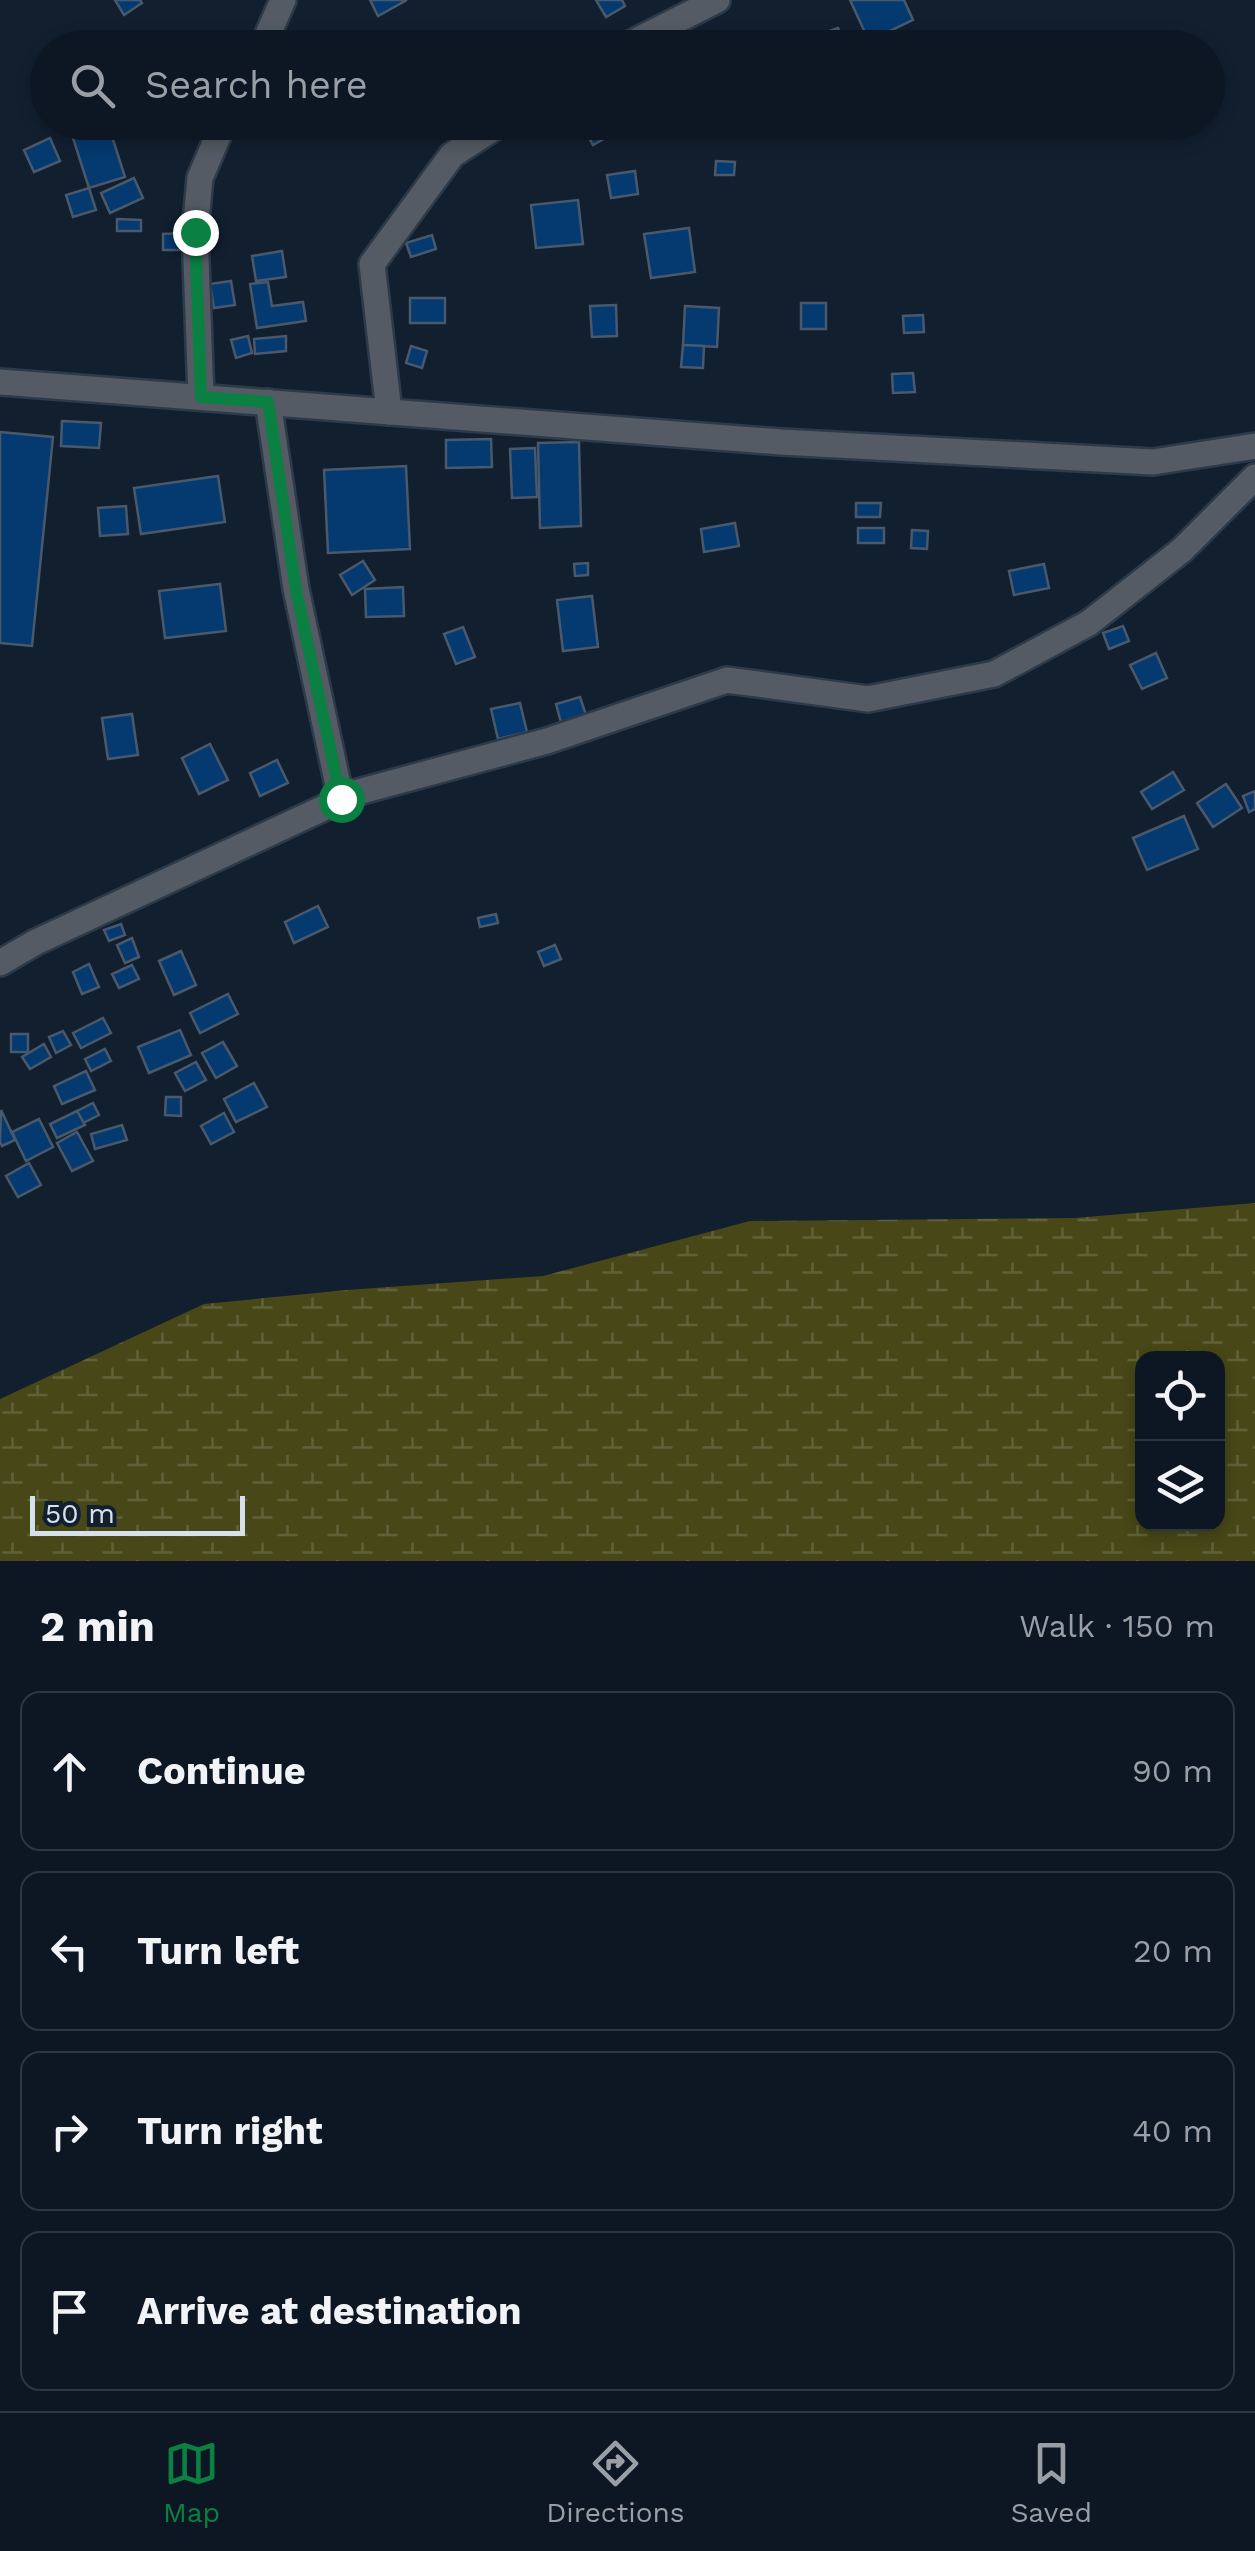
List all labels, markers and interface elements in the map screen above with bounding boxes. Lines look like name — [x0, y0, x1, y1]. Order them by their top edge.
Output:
search box — [30, 30, 1225, 140]
icon: search — [65, 58, 120, 113]
text: Search here — [145, 63, 368, 107]
route end — [173, 210, 219, 256]
route start — [319, 777, 365, 823]
map controls — [1135, 1351, 1225, 1531]
button: locate — [1135, 1351, 1225, 1441]
button: layers — [1135, 1441, 1225, 1531]
scale bar — [30, 1491, 245, 1536]
text: 50 m — [45, 1497, 115, 1530]
text: 2 min — [40, 1602, 155, 1651]
text: Walk · 150 m — [1019, 1607, 1215, 1645]
icon: ahead — [42, 1744, 97, 1799]
text: Continue — [137, 1749, 306, 1793]
text: 90 m — [1132, 1752, 1213, 1790]
icon: left — [42, 1924, 97, 1979]
text: Turn left — [137, 1929, 299, 1973]
text: 20 m — [1133, 1932, 1213, 1970]
icon: right — [42, 2104, 97, 2159]
text: Turn right — [137, 2109, 323, 2153]
text: 40 m — [1132, 2112, 1213, 2150]
icon: arrive — [42, 2284, 97, 2339]
text: Arrive at destination — [137, 2289, 522, 2333]
tab: Map — [163, 2436, 220, 2529]
tab: Directions — [546, 2436, 685, 2529]
tab: Saved — [1011, 2436, 1092, 2529]

